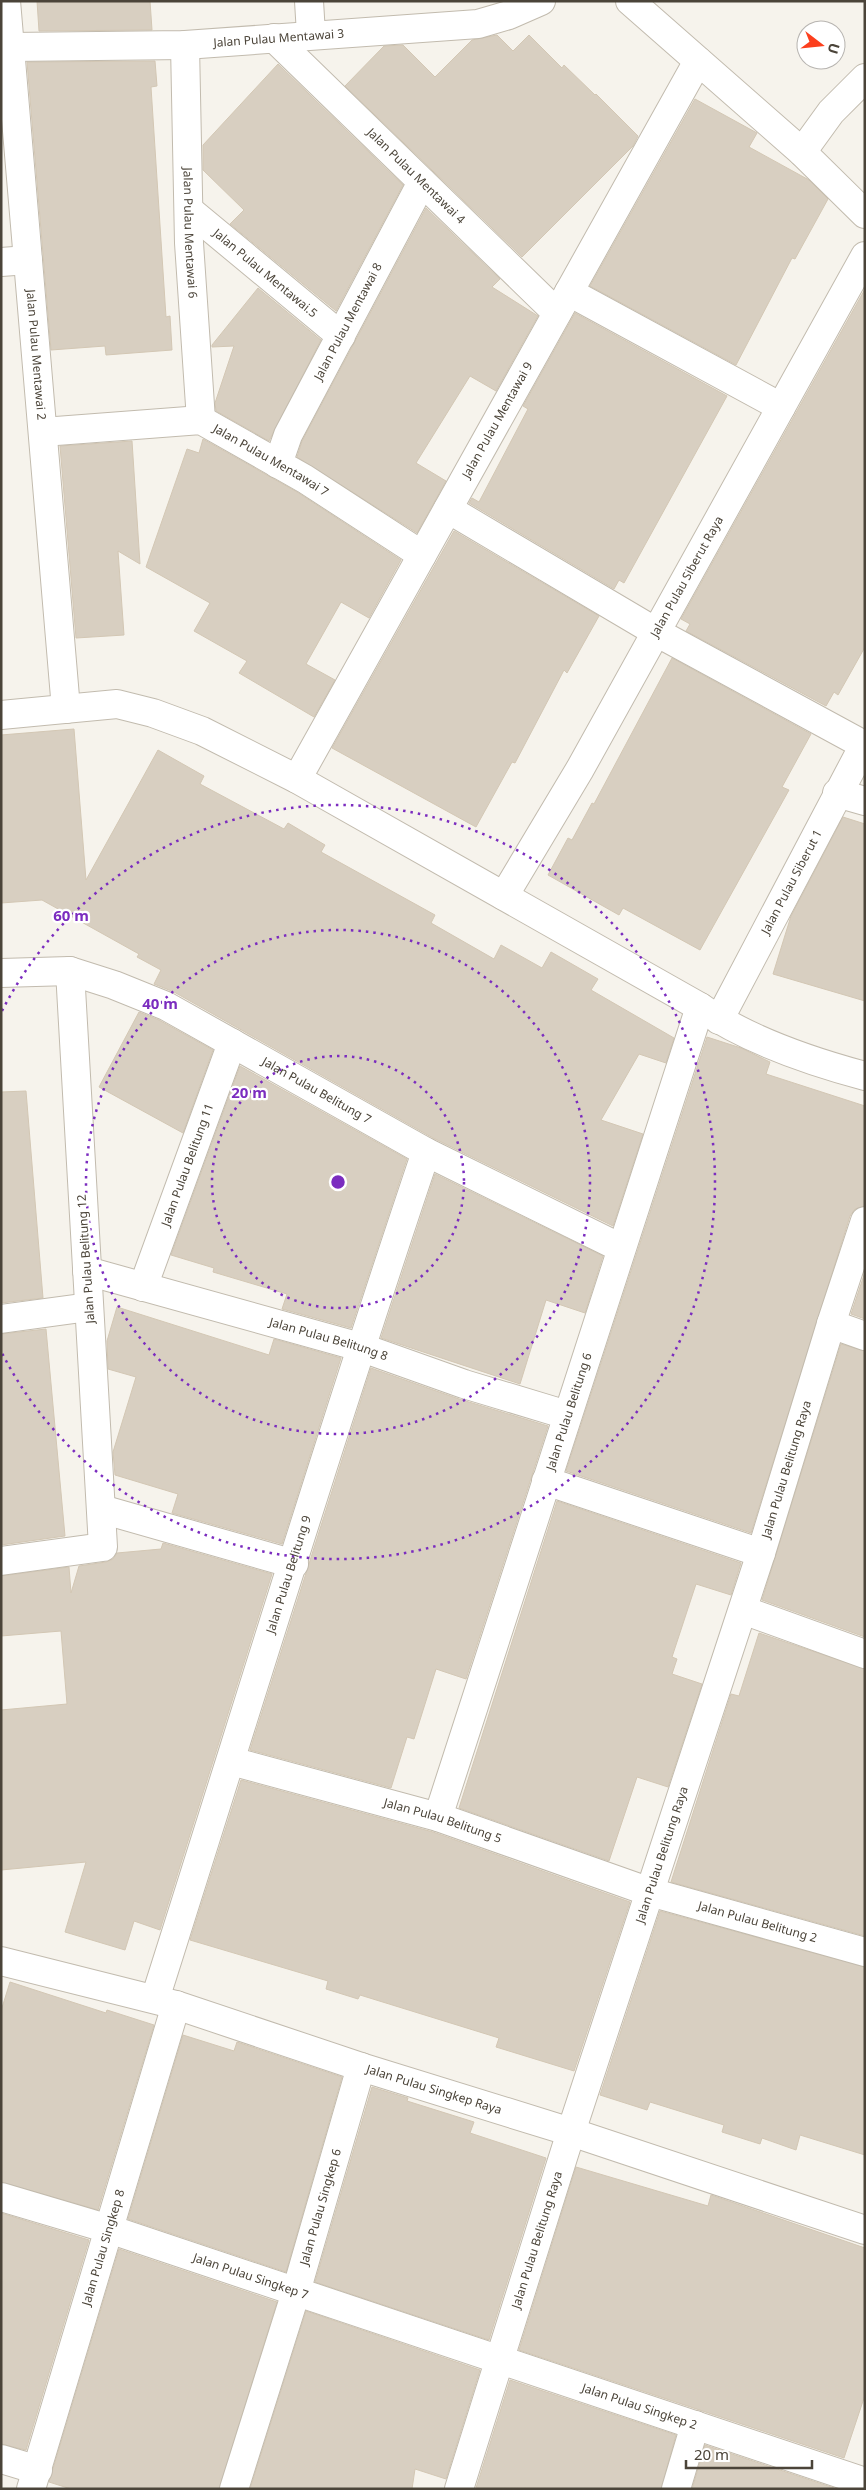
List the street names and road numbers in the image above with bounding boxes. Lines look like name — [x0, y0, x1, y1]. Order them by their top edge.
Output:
street label: Jalan Pulau Mentawai 3 — [212, 25, 345, 51]
street label: Jalan Pulau Mentawai 4 — [363, 123, 469, 227]
street label: Jalan Pulau Mentawai 6 — [179, 166, 202, 299]
street label: Jalan Pulau Mentawai.5 — [209, 224, 321, 321]
street label: Jalan Pulau Mentawai 8 — [309, 259, 386, 384]
street label: Jalan Pulau Mentawai 2 — [22, 288, 50, 421]
street label: Jalan Pulau Mentawai 9 — [457, 359, 536, 482]
street label: Jalan Pulau Mentawai 7 — [209, 419, 332, 500]
street label: Jalan Pulau Siberut Raya — [645, 513, 727, 641]
street label: Jalan Pulau Siberut 1 — [756, 826, 826, 938]
street label: Jalan Pulau Belitung 7 — [258, 1052, 375, 1128]
street label: Jalan Pulau Belitung 11 — [157, 1101, 217, 1229]
street label: Jalan Pulau Belitung 12 — [72, 1194, 99, 1325]
street label: Jalan Pulau Belitung 8 — [267, 1313, 391, 1364]
street label: Jalan Pulau Belitung 6 — [541, 1350, 596, 1474]
street label: Jalan Pulau Belitung Raya — [757, 1398, 815, 1541]
street label: Jalan Pulau Belitung 9 — [261, 1513, 315, 1636]
street label: Jalan Pulau Belitung Raya — [631, 1784, 692, 1926]
street label: Jalan Pulau Belitung 5 — [381, 1793, 504, 1847]
street label: Jalan Pulau Belitung 2 — [695, 1897, 819, 1946]
street label: Jalan Pulau Singkep Raya — [363, 2060, 504, 2118]
street label: Jalan Pulau Singkep 6 — [295, 2146, 345, 2268]
street label: Jalan Pulau Belitung Raya — [507, 2169, 566, 2312]
street label: Jalan Pulau Singkep 8 — [77, 2187, 128, 2309]
street label: Jalan Pulau Singkep 7 — [190, 2248, 311, 2303]
street label: Jalan Pulau Singkep 2 — [579, 2379, 700, 2433]

